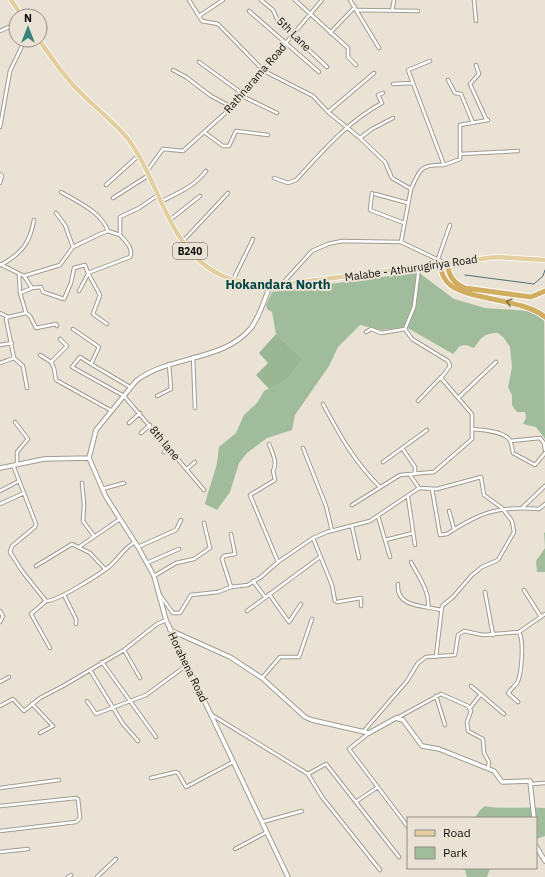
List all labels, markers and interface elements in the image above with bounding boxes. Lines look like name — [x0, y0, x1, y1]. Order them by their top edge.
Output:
north arrow — [8, 8, 48, 48]
text: N — [24, 11, 32, 25]
street label: 5th Lane — [274, 14, 314, 54]
street label: Rathnarama Road — [221, 40, 289, 116]
road number: B240 — [173, 243, 207, 259]
street label: Malabe - Athurugiriya Road — [344, 252, 478, 284]
district label: Hokandara North — [225, 276, 331, 293]
one-way arrow — [506, 299, 513, 307]
street label: 8th lane — [147, 423, 183, 463]
street label: Horahena Road — [165, 630, 211, 704]
legend — [407, 817, 537, 869]
text: Road — [443, 825, 471, 840]
text: Park — [443, 845, 468, 860]

